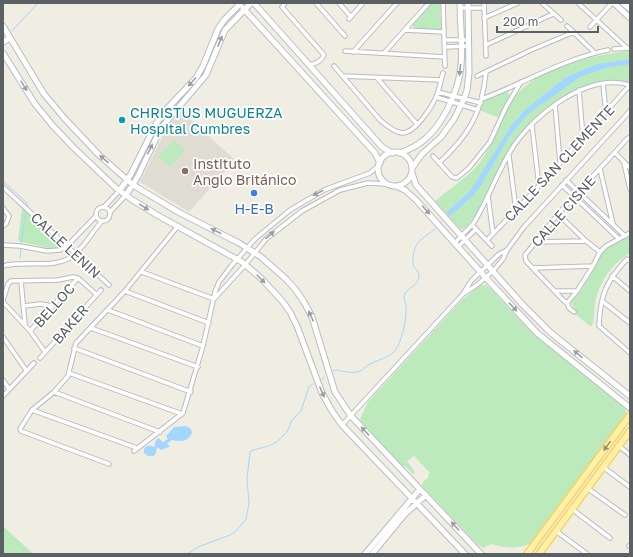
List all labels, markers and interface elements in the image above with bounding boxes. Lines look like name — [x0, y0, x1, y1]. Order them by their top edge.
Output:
scale bar — [497, 8, 598, 34]
text: 200 m — [503, 14, 538, 29]
one-way arrow — [217, 35, 223, 47]
one-way arrow — [457, 64, 463, 76]
one-way arrow — [187, 77, 196, 88]
one-way arrow — [20, 81, 28, 91]
street label: CALLE SAN CLEMENTE — [500, 101, 618, 225]
place label: CHRISTUS MUGUERZA Hospital Cumbres — [130, 104, 283, 137]
marker: CHRISTUS MUGUERZA Hospital Cumbres — [117, 115, 127, 125]
one-way arrow — [147, 144, 153, 155]
one-way arrow — [98, 155, 109, 164]
place label: Instituto Anglo Británico — [193, 155, 296, 188]
marker: Instituto Anglo Británico — [180, 166, 190, 176]
street label: CALLE CISNE — [527, 172, 599, 250]
marker: H-E-B — [249, 188, 259, 198]
one-way arrow — [313, 189, 324, 196]
place label: H-E-B — [234, 200, 274, 217]
one-way arrow — [139, 203, 149, 211]
one-way arrow — [421, 206, 430, 215]
street label: CALLE LENIN — [28, 208, 104, 282]
one-way arrow — [210, 228, 221, 235]
one-way arrow — [265, 230, 276, 239]
one-way arrow — [256, 275, 266, 284]
street label: BELLOC — [30, 280, 78, 330]
street label: BAKER — [48, 301, 92, 347]
one-way arrow — [508, 302, 518, 312]
one-way arrow — [308, 310, 314, 321]
one-way arrow — [572, 350, 583, 359]
one-way arrow — [319, 387, 325, 398]
one-way arrow — [360, 426, 370, 436]
one-way arrow — [603, 441, 611, 451]
one-way arrow — [450, 521, 459, 531]

